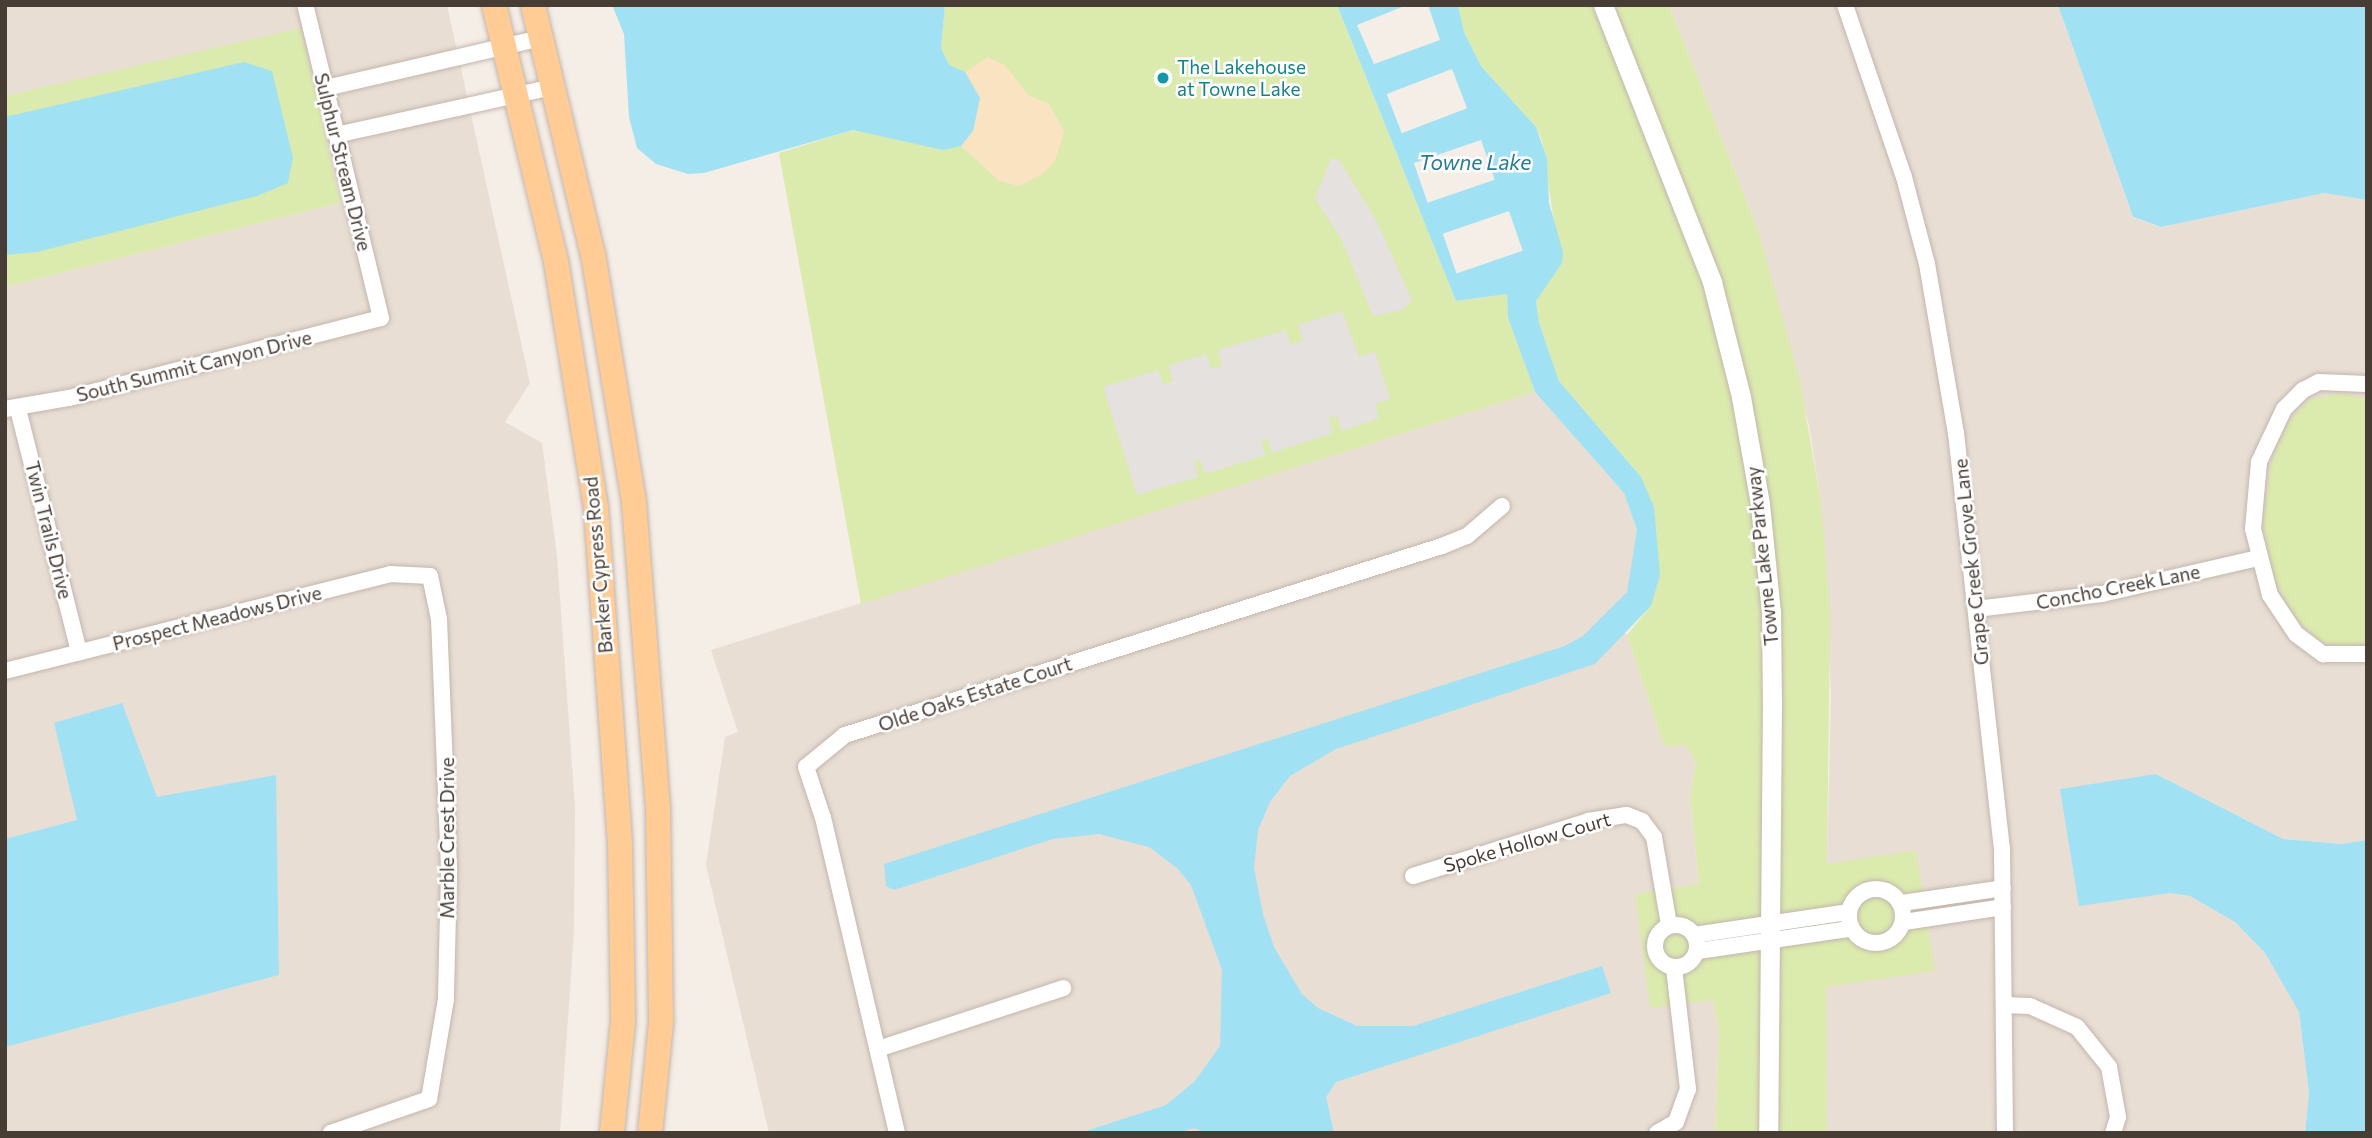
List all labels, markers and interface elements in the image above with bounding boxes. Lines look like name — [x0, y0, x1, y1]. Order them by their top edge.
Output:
place label: The Lakehouse at Towne Lake — [1177, 56, 1306, 100]
marker: The Lakehouse at Towne Lake — [1155, 70, 1171, 86]
street label: Sulphur Stream Drive — [310, 71, 376, 253]
water label: Towne Lake — [1419, 149, 1531, 175]
street label: South Summit Canyon Drive — [74, 326, 314, 406]
street label: Grape Creek Grove Lane — [1949, 458, 1993, 666]
street label: Twin Trails Drive — [21, 459, 77, 601]
street label: Towne Lake Parkway — [1741, 465, 1783, 647]
street label: Barker Cypress Road — [579, 476, 617, 654]
street label: Concho Creek Lane — [2034, 560, 2202, 614]
street label: Prospect Meadows Drive — [110, 581, 324, 655]
street label: Olde Oaks Estate Court — [875, 652, 1075, 736]
street label: Marble Crest Drive — [436, 757, 458, 919]
street label: Spoke Hollow Court — [1441, 807, 1613, 877]

